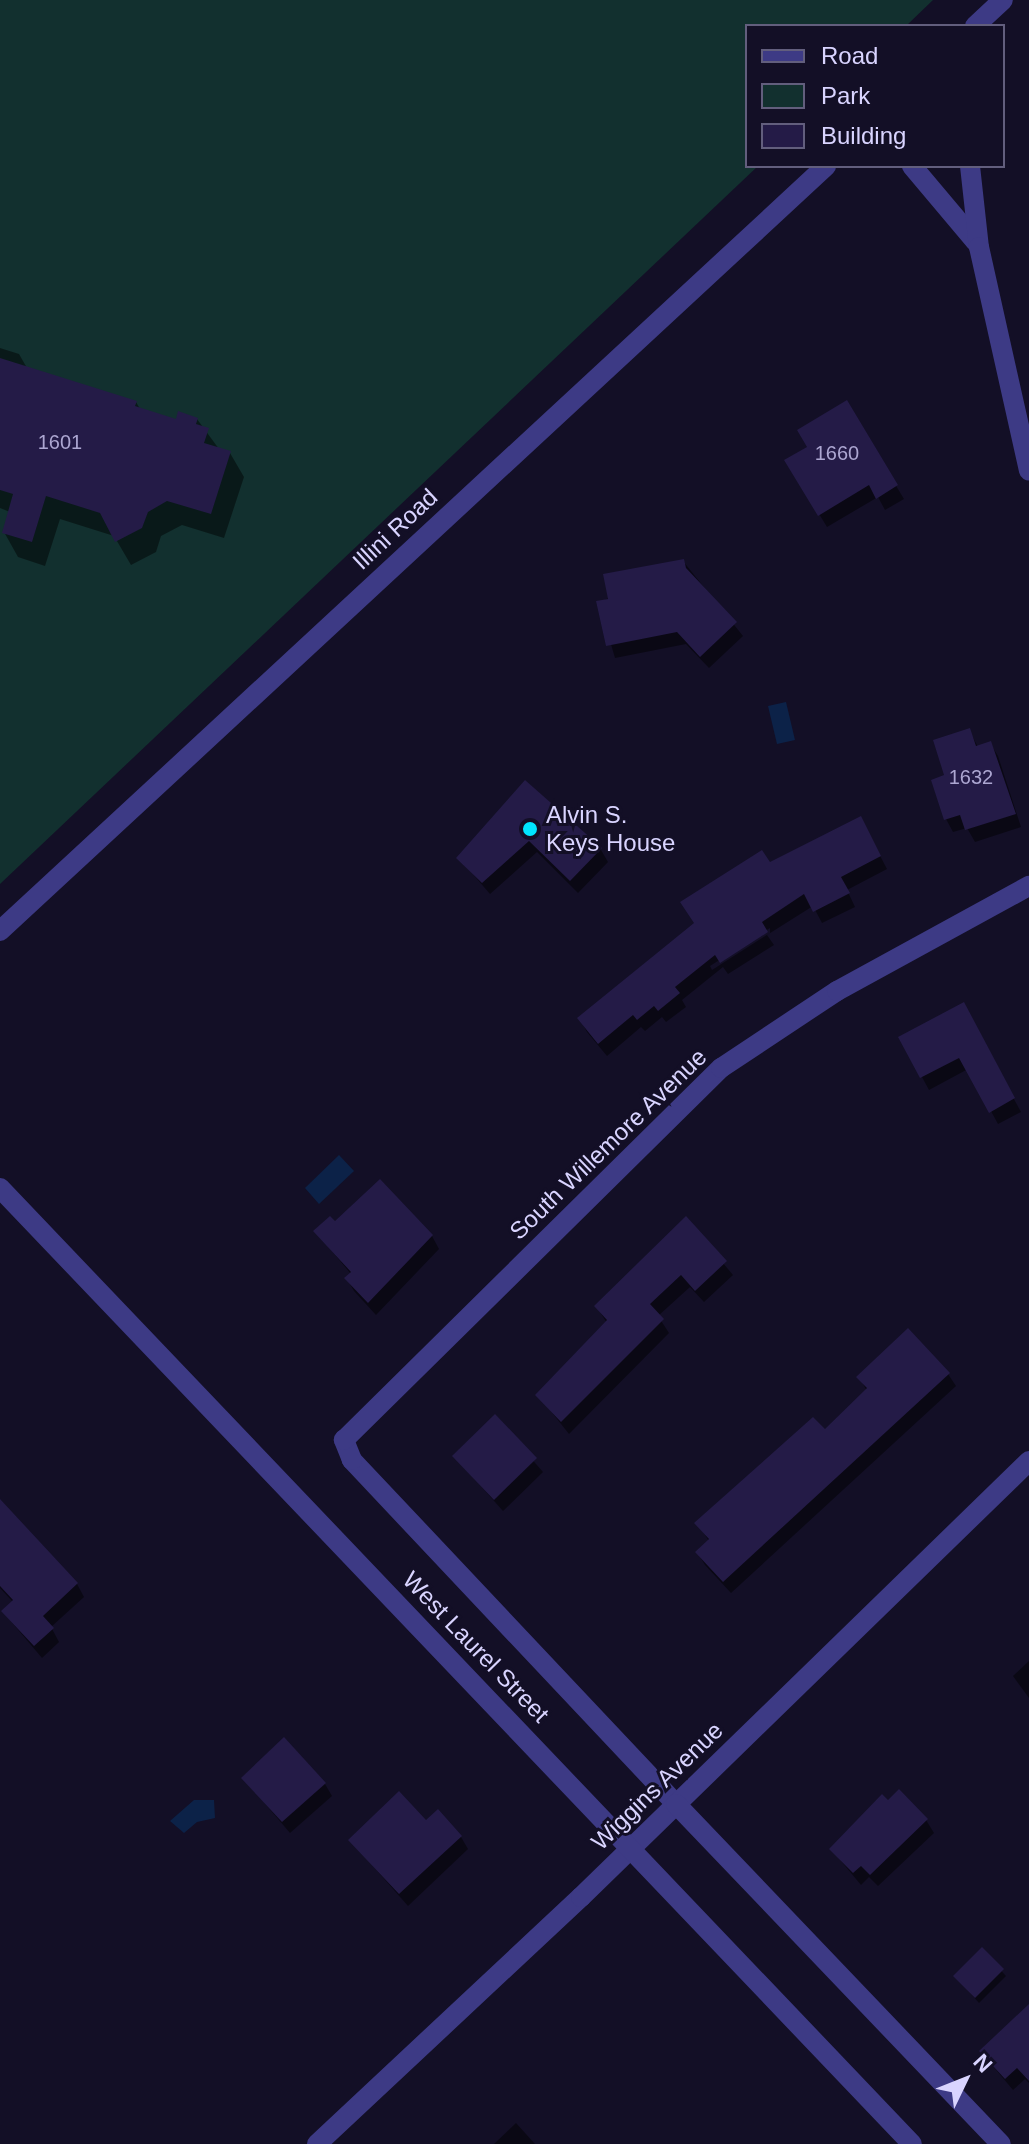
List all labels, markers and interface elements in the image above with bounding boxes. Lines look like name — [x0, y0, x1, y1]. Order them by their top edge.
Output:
legend — [745, 24, 1005, 168]
text: Road — [821, 42, 878, 69]
text: Park — [821, 82, 870, 109]
text: Building — [821, 122, 906, 149]
house number: 1601 — [38, 430, 82, 454]
house number: 1660 — [815, 441, 859, 465]
street label: Illini Road — [347, 483, 443, 575]
house number: 1632 — [949, 765, 993, 789]
place label: Alvin S. Keys House — [546, 801, 675, 857]
marker: Alvin S. Keys House — [521, 820, 539, 838]
street label: South Willemore Avenue — [503, 1042, 713, 1246]
street label: West Laurel Street — [397, 1566, 555, 1728]
street label: Wiggins Avenue — [585, 1716, 729, 1856]
north arrow — [925, 2040, 1005, 2120]
text: N — [968, 2049, 997, 2078]

